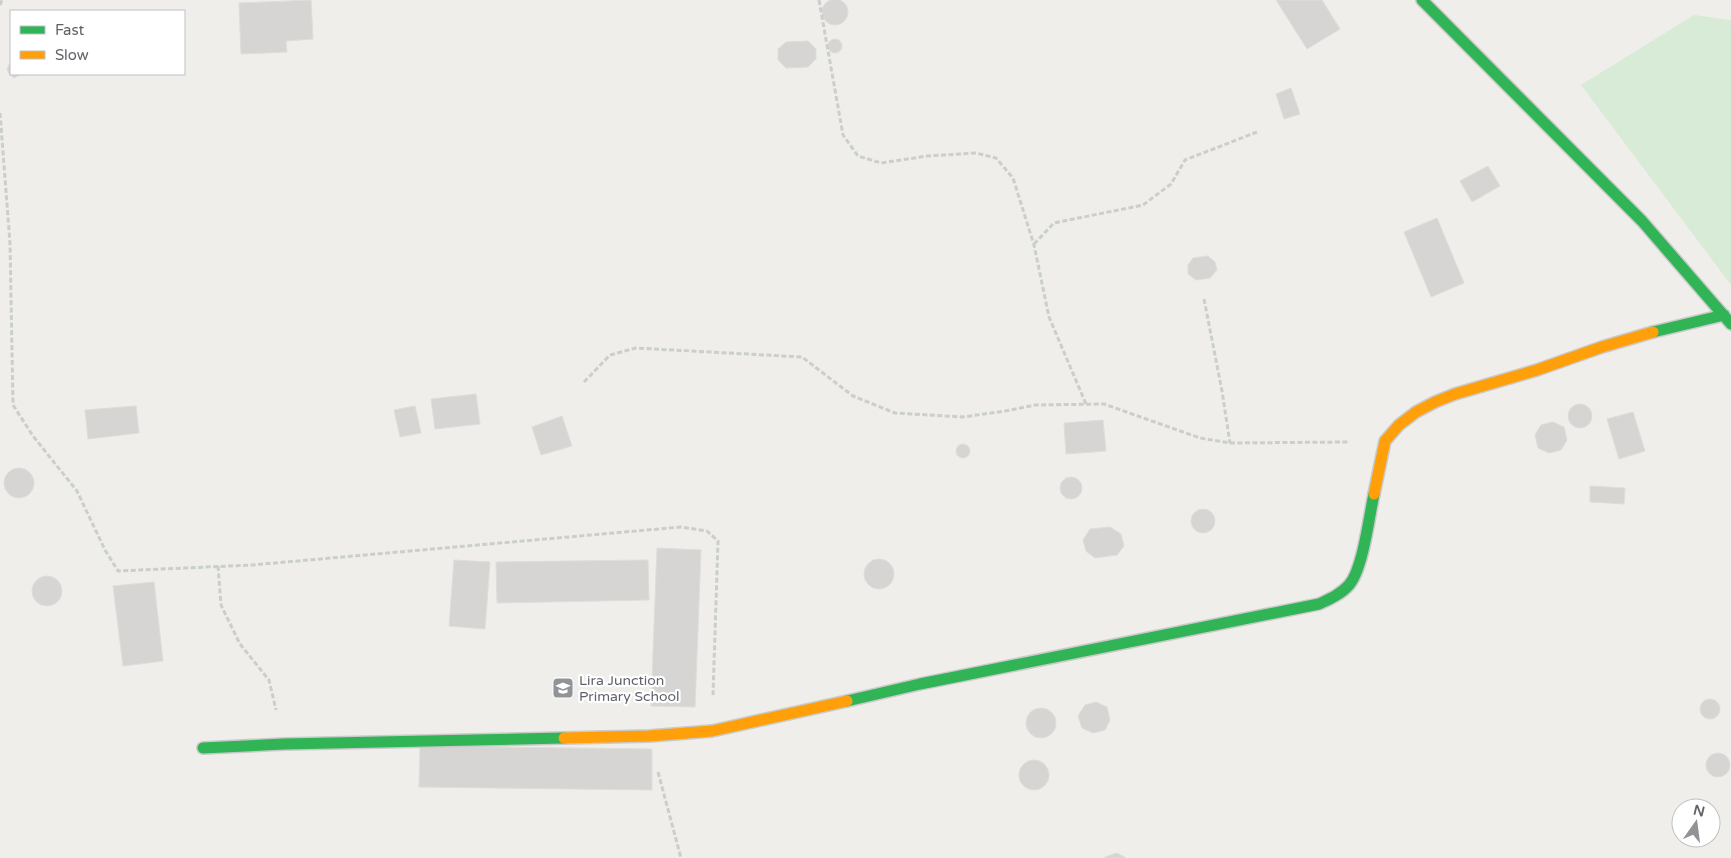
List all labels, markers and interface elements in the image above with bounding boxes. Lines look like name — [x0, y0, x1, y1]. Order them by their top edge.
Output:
legend — [10, 10, 185, 75]
text: Fast — [55, 21, 85, 39]
text: Slow — [55, 46, 89, 64]
place label: Lira Junction Primary School — [579, 672, 680, 705]
school or university icon: Lira Junction Primary School — [551, 676, 575, 700]
north arrow — [1671, 798, 1721, 848]
text: N — [1692, 801, 1707, 820]

